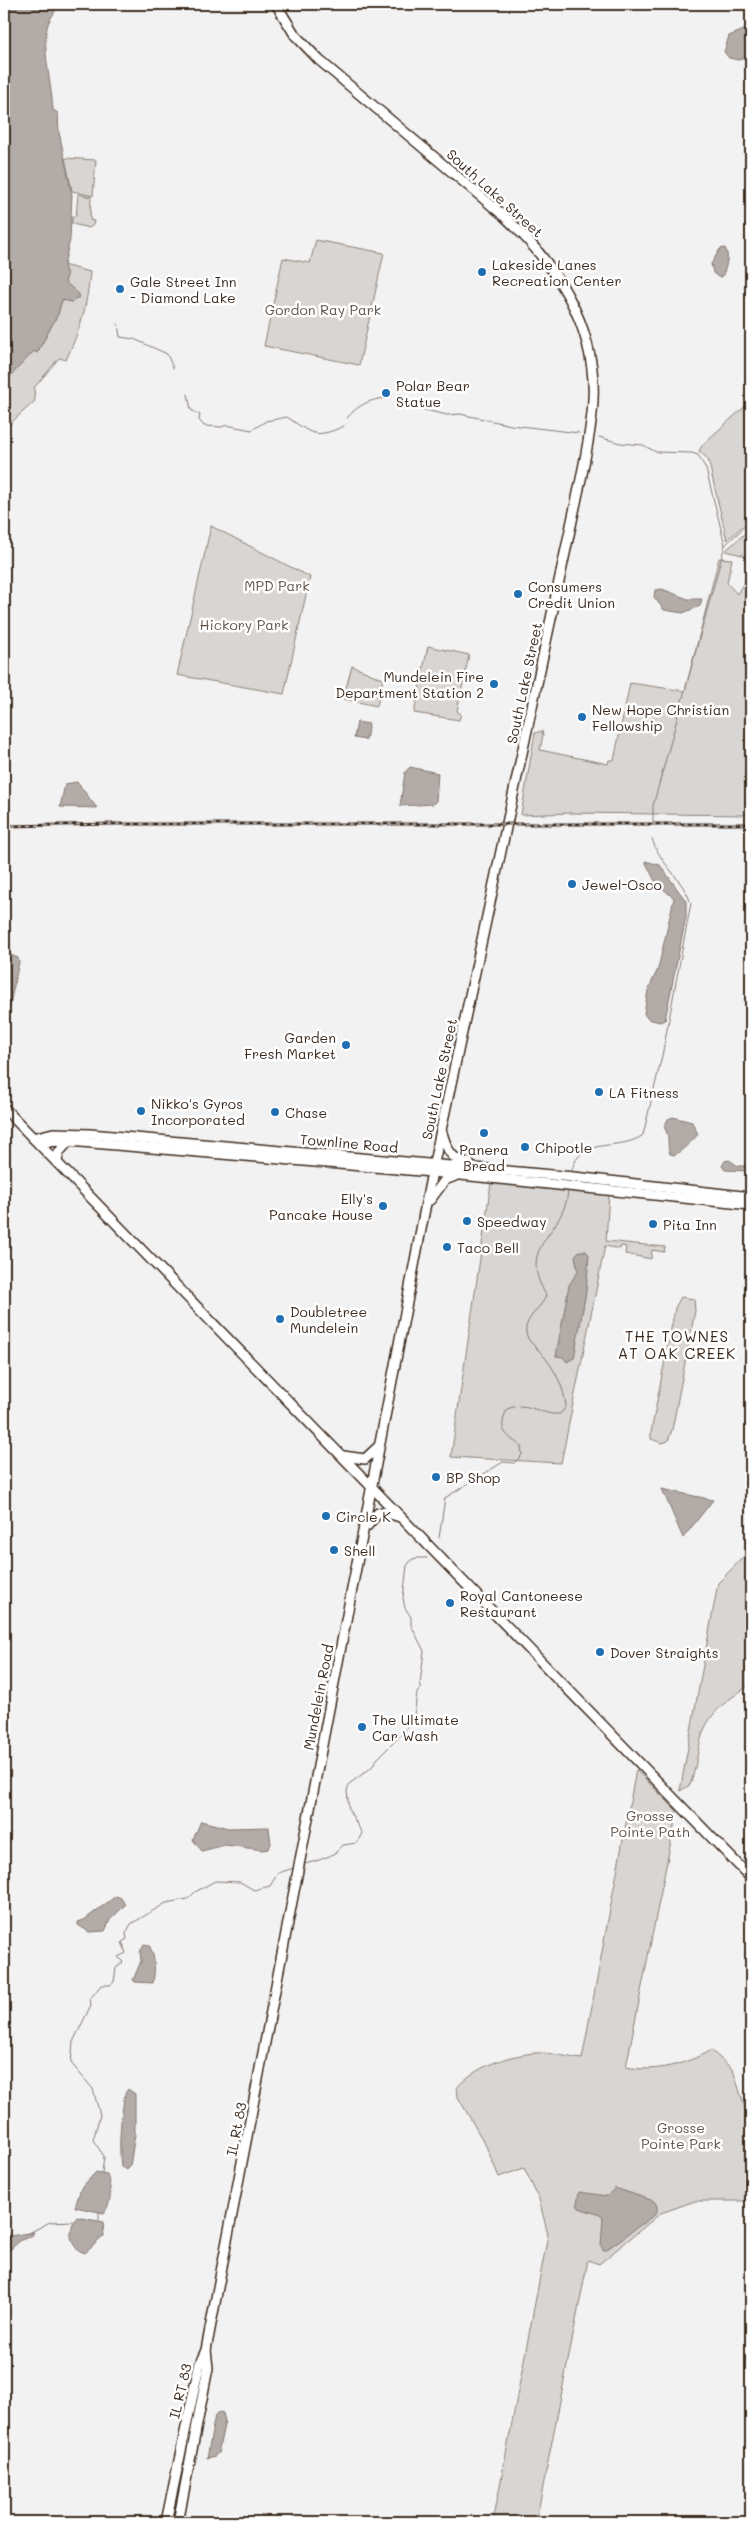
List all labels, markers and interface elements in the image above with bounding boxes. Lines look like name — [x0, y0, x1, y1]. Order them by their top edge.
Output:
street label: South Lake Street — [443, 145, 547, 241]
place label: Lakeside Lanes Recreation Center — [492, 255, 622, 290]
marker: Lakeside Lanes Recreation Center — [476, 266, 488, 278]
place label: Gale Street Inn - Diamond Lake — [130, 272, 236, 307]
marker: Gale Street Inn - Diamond Lake — [114, 283, 126, 295]
park label: Gordon Ray Park — [265, 300, 381, 319]
place label: Polar Bear Statue — [396, 376, 470, 411]
marker: Polar Bear Statue — [380, 387, 392, 399]
park label: MPD Park — [244, 576, 310, 595]
place label: Consumers Credit Union — [528, 577, 615, 612]
marker: Consumers Credit Union — [512, 588, 524, 600]
park label: Hickory Park — [200, 615, 288, 634]
street label: South Lake Street — [502, 621, 546, 745]
place label: Mundelein Fire Department Station 2 — [335, 667, 484, 702]
marker: Mundelein Fire Department Station 2 — [488, 678, 500, 690]
place label: New Hope Christian Fellowship — [592, 700, 729, 735]
marker: New Hope Christian Fellowship — [576, 711, 588, 723]
place label: Jewel-Osco — [582, 875, 662, 894]
marker: Jewel-Osco — [566, 878, 578, 890]
street label: South Lake Street — [417, 1017, 461, 1141]
place label: Garden Fresh Market — [244, 1028, 336, 1063]
marker: Garden Fresh Market — [340, 1039, 352, 1051]
place label: LA Fitness — [609, 1083, 679, 1102]
marker: LA Fitness — [593, 1086, 605, 1098]
place label: Nikko's Gyros Incorporated — [151, 1094, 245, 1129]
place label: Chase — [285, 1103, 327, 1122]
marker: Nikko's Gyros Incorporated — [135, 1105, 147, 1117]
marker: Chase — [269, 1106, 281, 1118]
marker: Panera Bread — [478, 1127, 490, 1139]
street label: Townline Road — [299, 1129, 399, 1157]
place label: Chipotle — [535, 1138, 592, 1157]
place label: Panera Bread — [459, 1140, 509, 1175]
marker: Chipotle — [519, 1141, 531, 1153]
place label: Elly's Pancake House — [269, 1189, 373, 1224]
marker: Elly's Pancake House — [377, 1200, 389, 1212]
place label: Speedway — [477, 1212, 547, 1231]
marker: Speedway — [461, 1215, 473, 1227]
place label: Pita Inn — [663, 1215, 717, 1234]
marker: Pita Inn — [647, 1218, 659, 1230]
place label: Taco Bell — [457, 1238, 519, 1257]
marker: Taco Bell — [441, 1241, 453, 1253]
place label: Doubletree Mundelein — [290, 1302, 367, 1337]
marker: Doubletree Mundelein — [274, 1313, 286, 1325]
district label: THE TOWNES AT OAK CREEK — [618, 1326, 736, 1363]
place label: BP Shop — [446, 1468, 500, 1487]
marker: BP Shop — [430, 1471, 442, 1483]
place label: Circle K — [336, 1507, 391, 1526]
marker: Circle K — [320, 1510, 332, 1522]
place label: Shell — [344, 1541, 375, 1560]
marker: Shell — [328, 1544, 340, 1556]
place label: Royal Cantoneese Restaurant — [460, 1586, 583, 1621]
marker: Royal Cantoneese Restaurant — [444, 1597, 456, 1609]
street label: Mundelein Road — [298, 1642, 338, 1752]
place label: Dover Straights — [610, 1643, 719, 1662]
marker: Dover Straights — [594, 1646, 606, 1658]
place label: The Ultimate Car Wash — [372, 1710, 459, 1745]
marker: The Ultimate Car Wash — [356, 1721, 368, 1733]
park label: Grosse Pointe Path — [610, 1806, 690, 1841]
street label: IL Rt 83 — [221, 2101, 251, 2157]
park label: Grosse Pointe Park — [641, 2118, 721, 2153]
street label: IL RT 83 — [164, 2362, 196, 2420]

